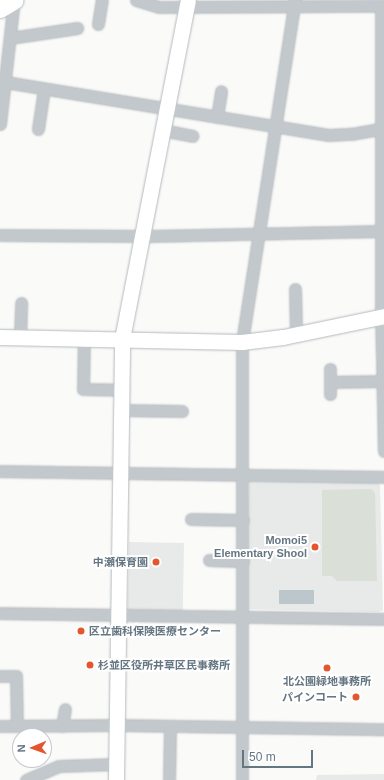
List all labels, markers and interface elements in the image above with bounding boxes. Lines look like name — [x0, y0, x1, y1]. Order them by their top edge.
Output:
place label: Momoi5 Elementary Shool — [214, 534, 307, 560]
marker: Momoi5 Elementary Shool — [310, 542, 320, 552]
place label: 中瀬保育園 — [93, 555, 148, 569]
marker: 中瀬保育園 — [151, 557, 161, 567]
place label: 区立歯科保険医療センター — [89, 624, 221, 638]
marker: 区立歯科保険医療センター — [76, 626, 86, 636]
place label: 杉並区役所井草区民事務所 — [98, 658, 230, 672]
marker: 杉並区役所井草区民事務所 — [85, 660, 95, 670]
marker: 北公園緑地事務所 — [322, 663, 332, 673]
place label: 北公園緑地事務所 — [283, 674, 371, 688]
place label: パインコート — [282, 690, 348, 704]
marker: パインコート — [351, 692, 361, 702]
north arrow — [12, 728, 52, 768]
scale bar — [244, 742, 315, 768]
text: N — [15, 744, 27, 753]
text: 50 m — [249, 750, 276, 764]

